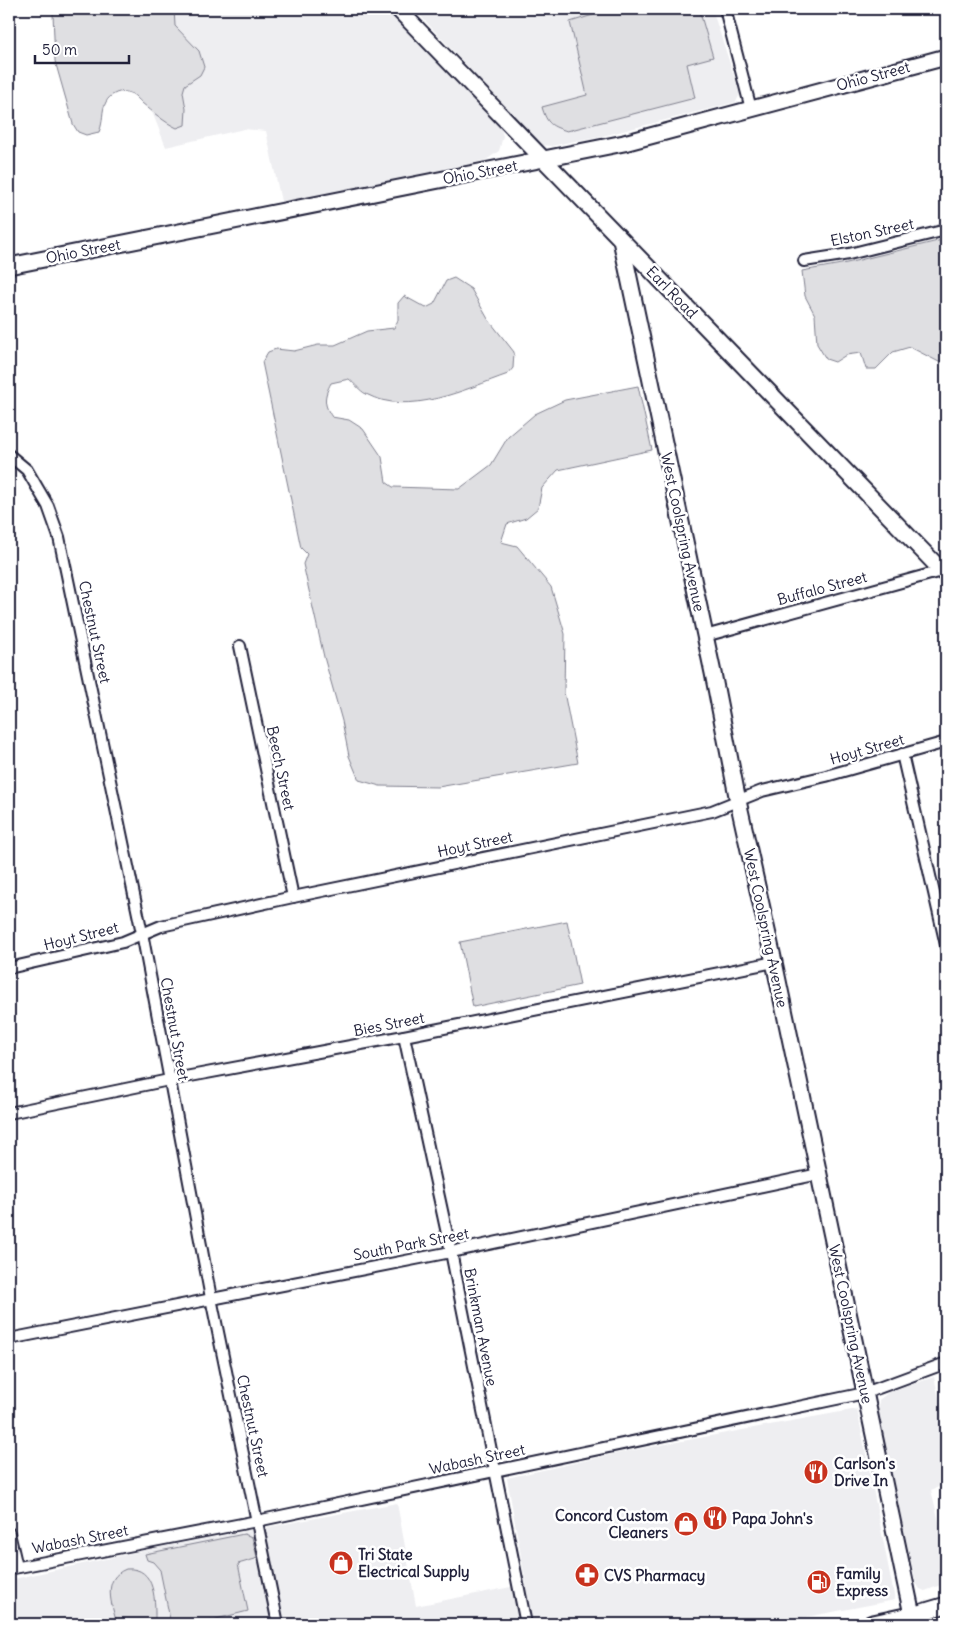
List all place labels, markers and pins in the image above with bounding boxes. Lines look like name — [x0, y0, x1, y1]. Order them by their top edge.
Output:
place label: Carlson's Drive In — [834, 1454, 895, 1490]
restaurant icon: Carlson's Drive In — [803, 1459, 829, 1485]
restaurant icon: Papa John's — [702, 1505, 728, 1531]
place label: Concord Custom Cleaners — [555, 1506, 668, 1542]
place label: Papa John's — [732, 1509, 813, 1529]
shop icon: Concord Custom Cleaners — [673, 1511, 699, 1537]
place label: Tri State Electrical Supply — [358, 1545, 470, 1582]
shop icon: Tri State Electrical Supply — [328, 1550, 354, 1576]
pharmacy icon: CVS Pharmacy — [574, 1562, 600, 1588]
place label: Family Express — [836, 1564, 888, 1601]
place label: CVS Pharmacy — [604, 1566, 705, 1586]
fuel station icon: Family Express — [806, 1569, 832, 1595]

